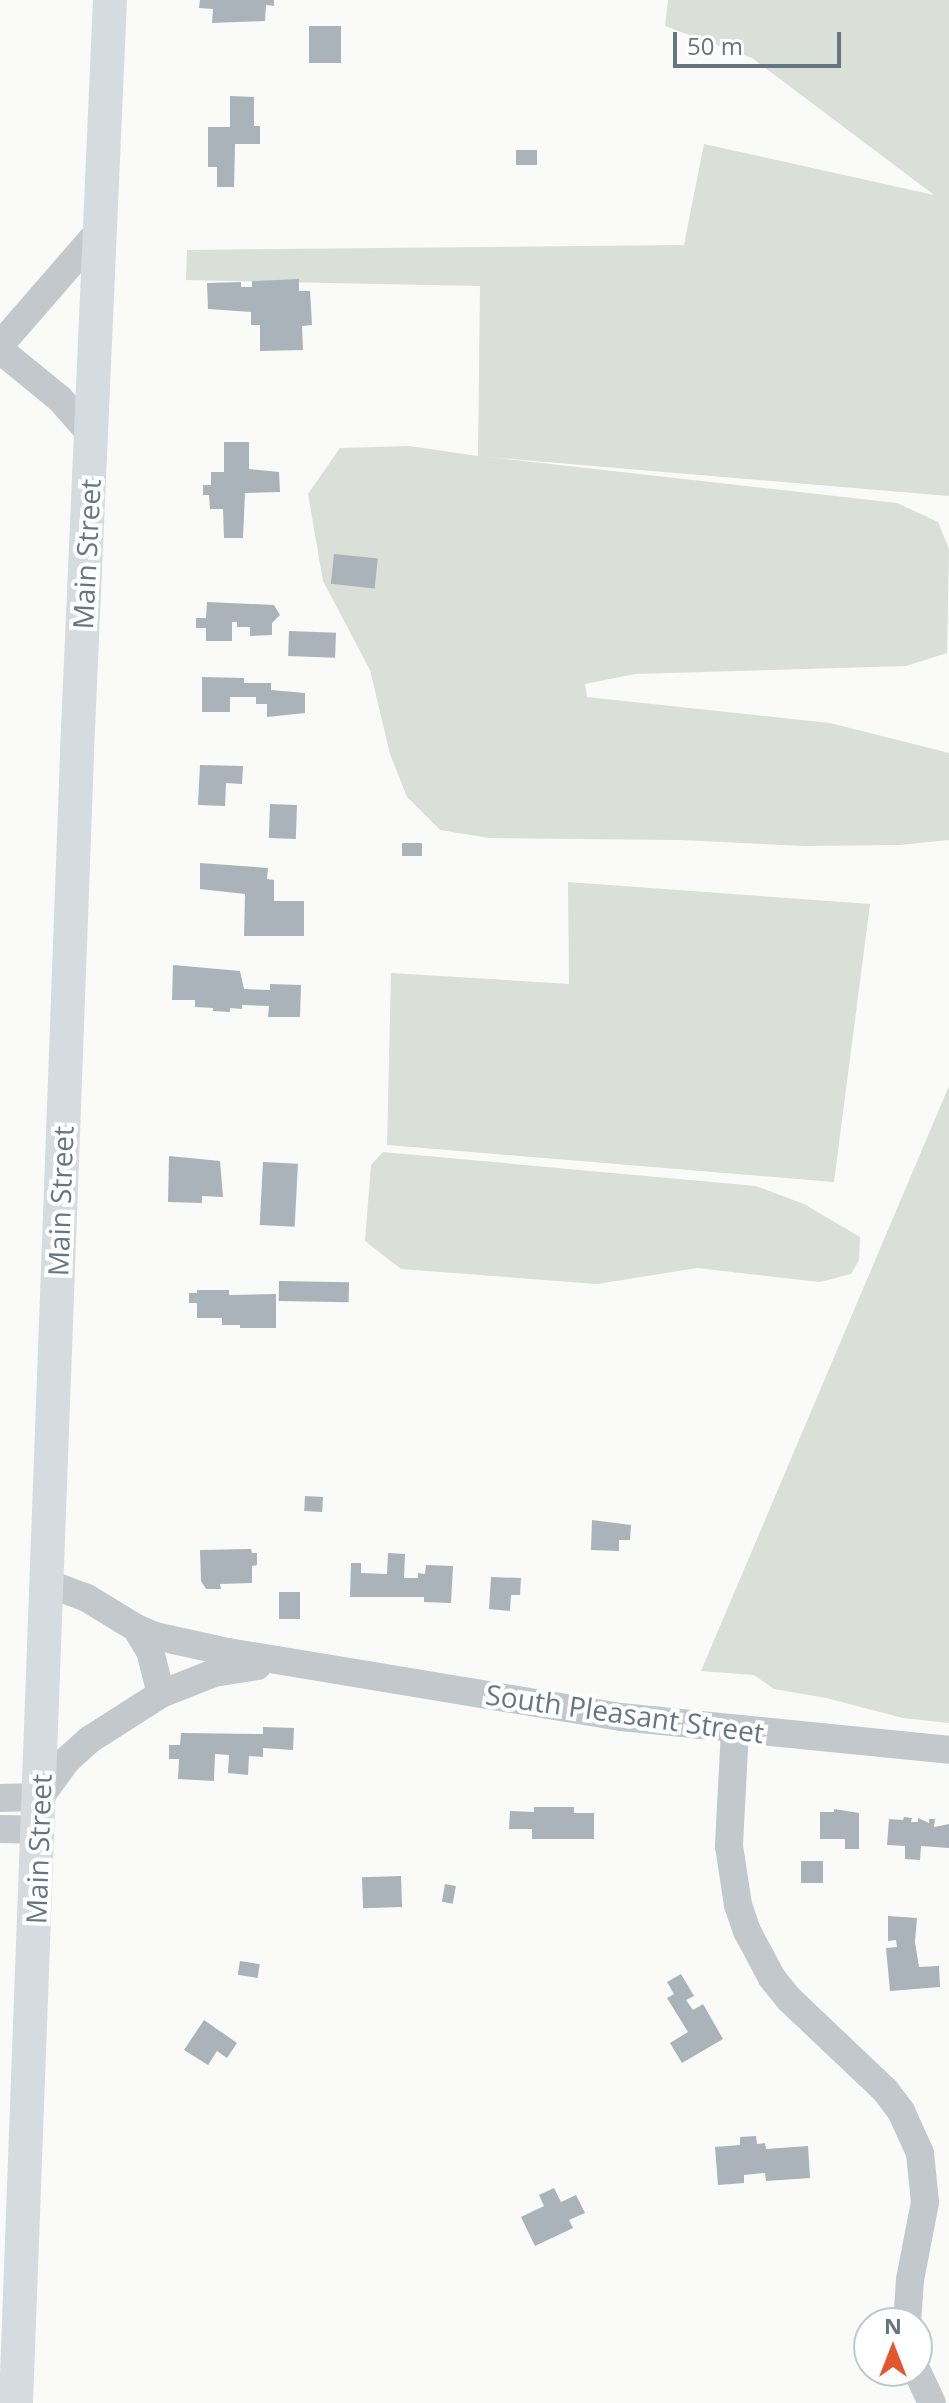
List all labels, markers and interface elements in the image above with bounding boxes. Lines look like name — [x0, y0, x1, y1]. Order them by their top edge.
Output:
scale bar — [677, 16, 845, 66]
text: 50 m — [687, 29, 743, 62]
street label: Main Street — [65, 478, 107, 630]
street label: Main Street — [41, 1125, 79, 1277]
street label: South Pleasant Street — [484, 1677, 766, 1749]
street label: Main Street — [19, 1773, 57, 1925]
north arrow — [853, 2307, 933, 2387]
text: N — [884, 2310, 902, 2340]

